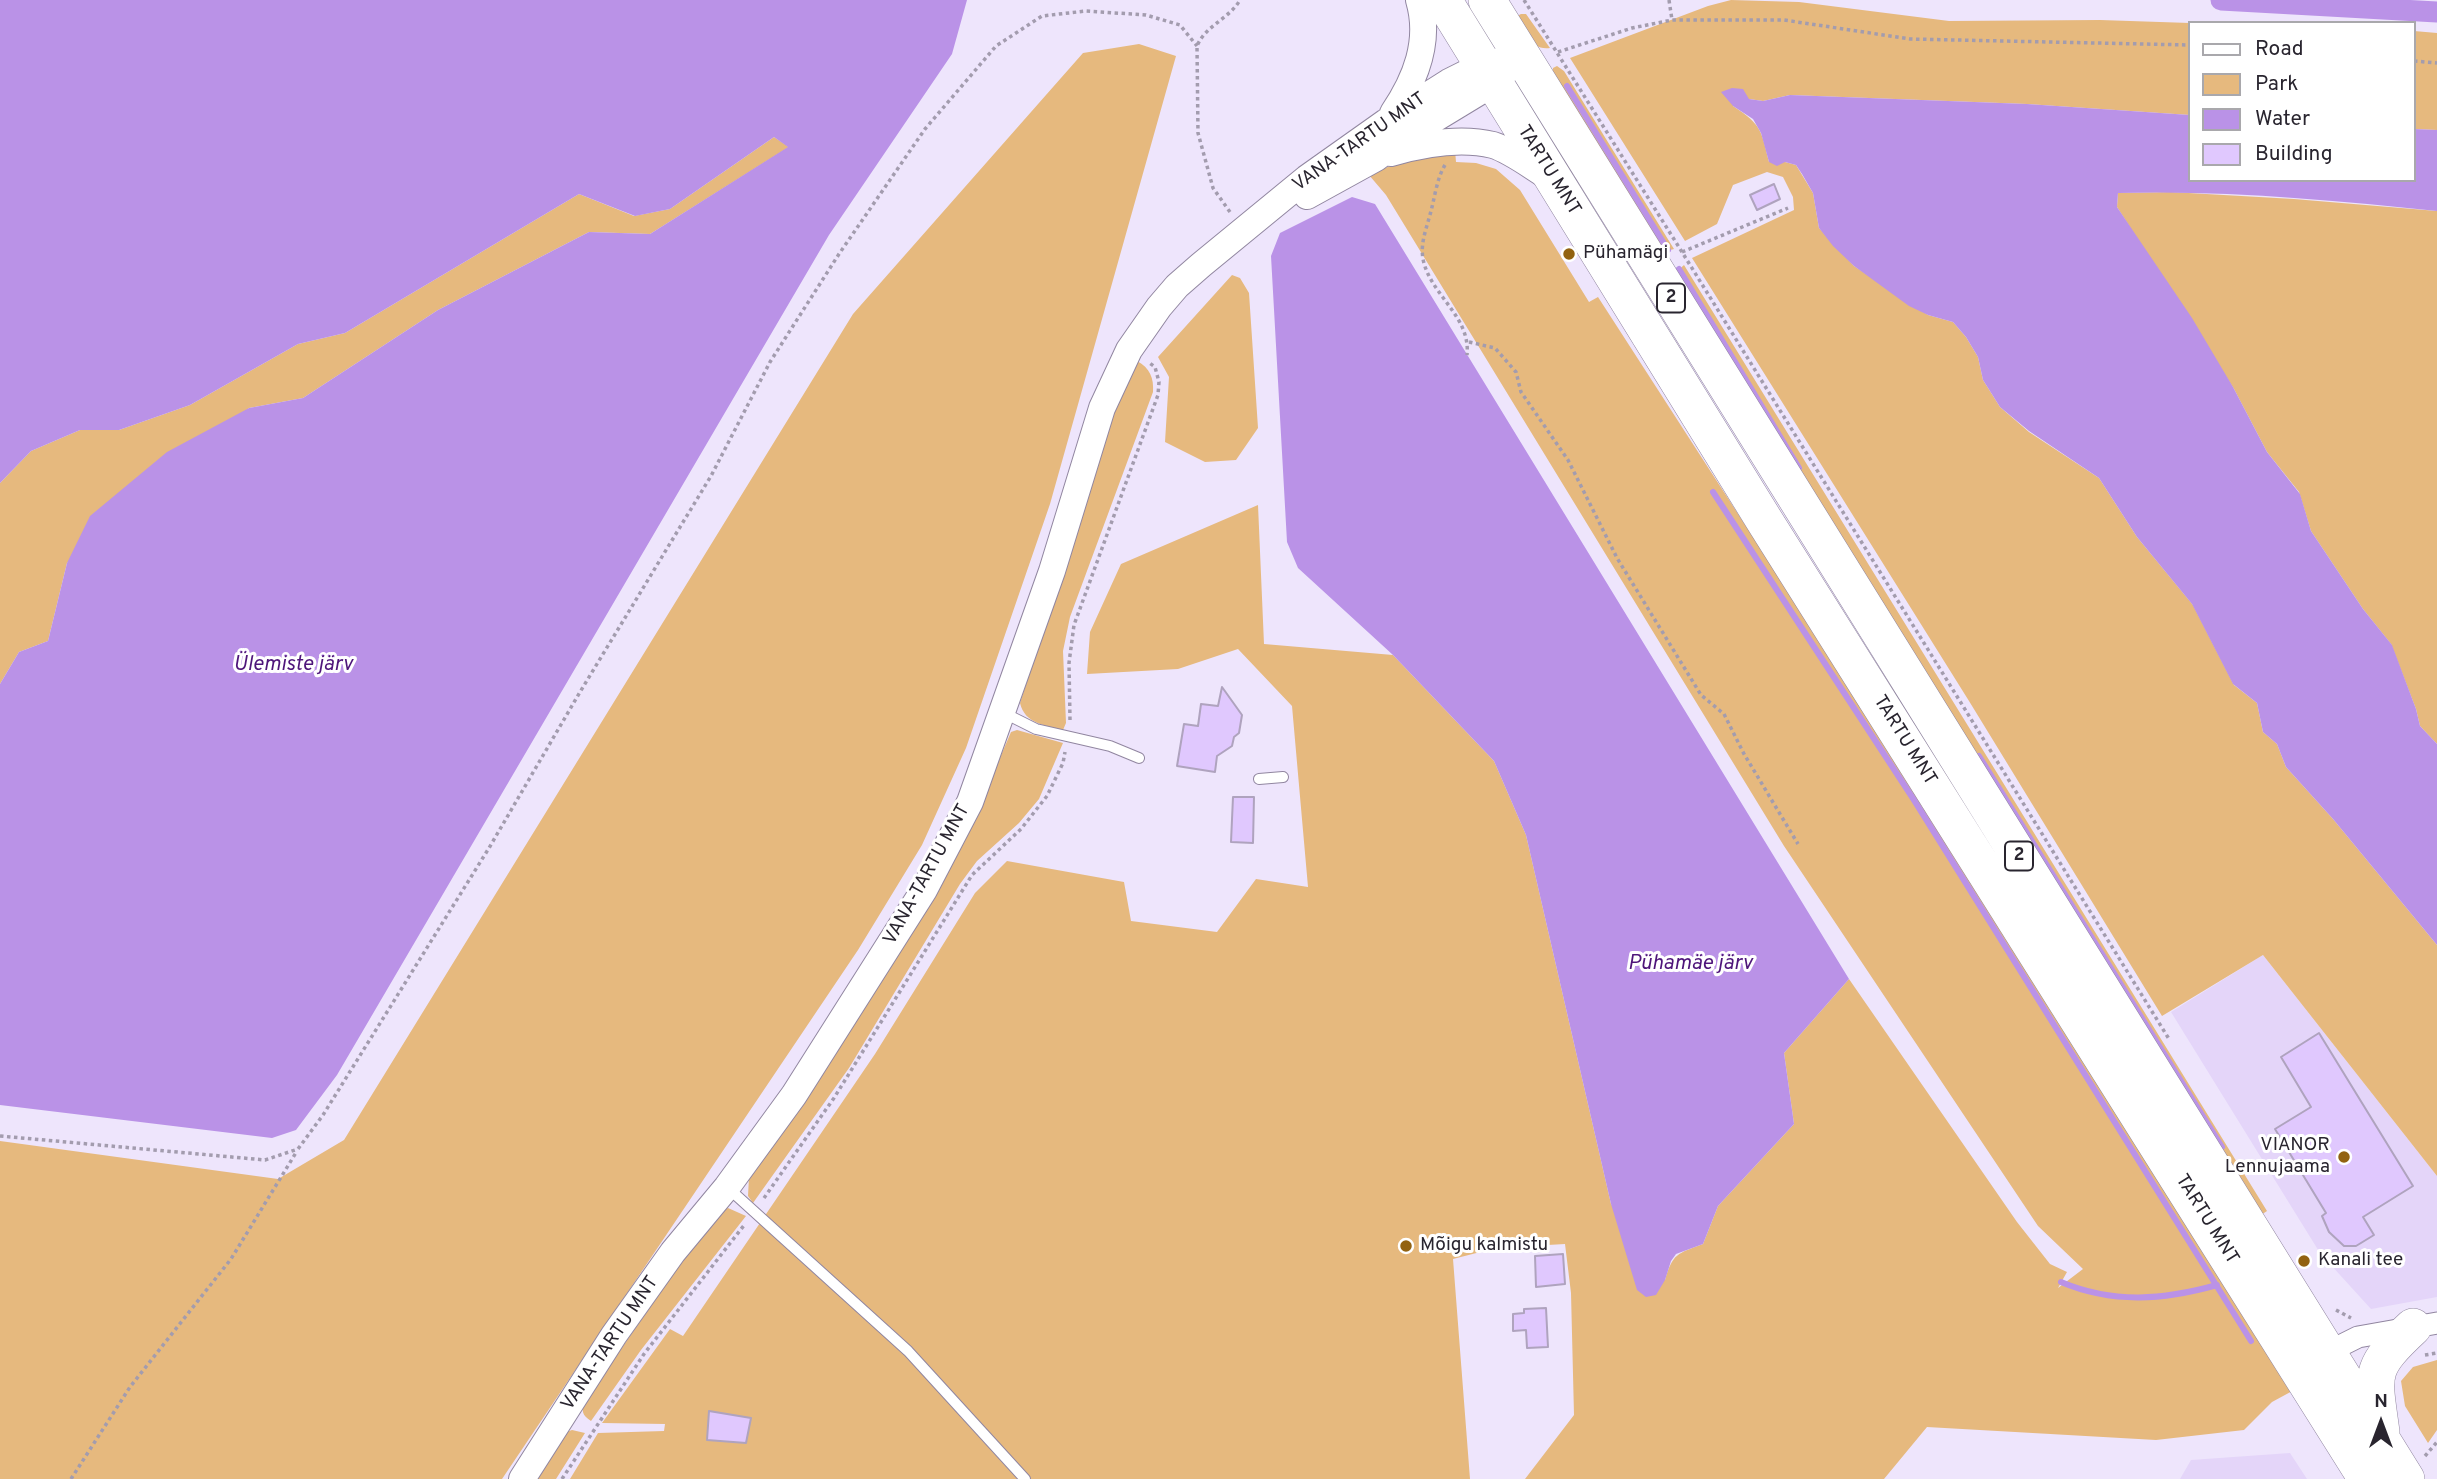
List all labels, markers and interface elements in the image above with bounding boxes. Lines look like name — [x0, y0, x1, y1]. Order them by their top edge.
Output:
legend — [2188, 21, 2416, 182]
text: Road — [2255, 36, 2304, 63]
text: Park — [2255, 71, 2298, 98]
street label: VANA-TARTU MNT — [1289, 89, 1431, 197]
text: Water — [2255, 106, 2310, 133]
street label: TARTU MNT — [1511, 122, 1585, 220]
text: Building — [2255, 141, 2333, 168]
place label: Pühamägi — [1583, 243, 1668, 265]
marker: Pühamägi — [1561, 246, 1577, 262]
road number: 2 — [1657, 284, 1685, 312]
water label: Ülemiste järv — [233, 653, 353, 679]
street label: TARTU MNT — [1867, 692, 1941, 790]
street label: VANA-TARTU MNT — [880, 801, 976, 949]
road number: 2 — [2005, 842, 2033, 870]
water label: Pühamäe järv — [1628, 952, 1752, 978]
place label: VIANOR Lennujaama — [2225, 1135, 2330, 1179]
marker: VIANOR Lennujaama — [2336, 1149, 2352, 1165]
street label: TARTU MNT — [2169, 1171, 2243, 1269]
place label: Mõigu kalmistu — [1420, 1235, 1548, 1257]
marker: Mõigu kalmistu — [1398, 1238, 1414, 1254]
place label: Kanali tee — [2318, 1250, 2403, 1272]
marker: Kanali tee — [2296, 1253, 2312, 1269]
street label: VANA-TARTU MNT — [558, 1272, 664, 1416]
north arrow — [2346, 1388, 2416, 1458]
text: N — [2374, 1390, 2388, 1414]

